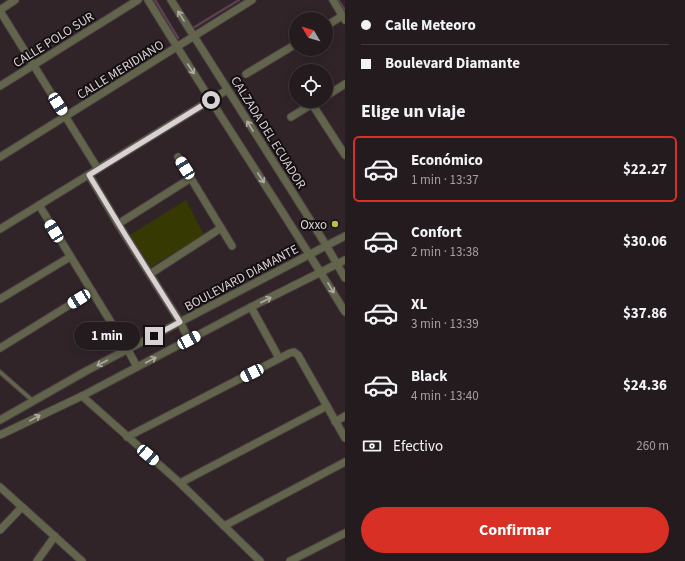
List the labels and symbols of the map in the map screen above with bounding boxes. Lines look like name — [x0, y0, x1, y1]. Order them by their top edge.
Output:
street label: CALLE POLO SUR — [10, 7, 98, 72]
one-way arrow — [177, 10, 185, 22]
north arrow — [289, 12, 333, 56]
street label: CALLE MERIDIANO — [74, 36, 167, 104]
one-way arrow — [187, 63, 195, 75]
street label: CALZADA DEL ECUADOR — [226, 73, 310, 193]
car — [47, 91, 69, 117]
route start — [202, 91, 220, 109]
one-way arrow — [246, 121, 254, 132]
car — [174, 155, 196, 181]
one-way arrow — [257, 172, 265, 183]
place label: Oxxo — [300, 216, 327, 234]
car — [43, 218, 65, 244]
marker: Oxxo — [330, 219, 340, 229]
street label: BOULEVARD DIAMANTE — [181, 240, 302, 316]
one-way arrow — [327, 282, 335, 294]
car — [66, 288, 92, 310]
one-way arrow — [260, 295, 272, 303]
callout: 1 min — [74, 322, 140, 350]
route end — [145, 327, 163, 345]
car — [176, 329, 202, 351]
one-way arrow — [145, 355, 157, 363]
one-way arrow — [96, 360, 108, 368]
car — [239, 362, 265, 384]
one-way arrow — [29, 414, 41, 422]
car — [135, 443, 161, 467]

